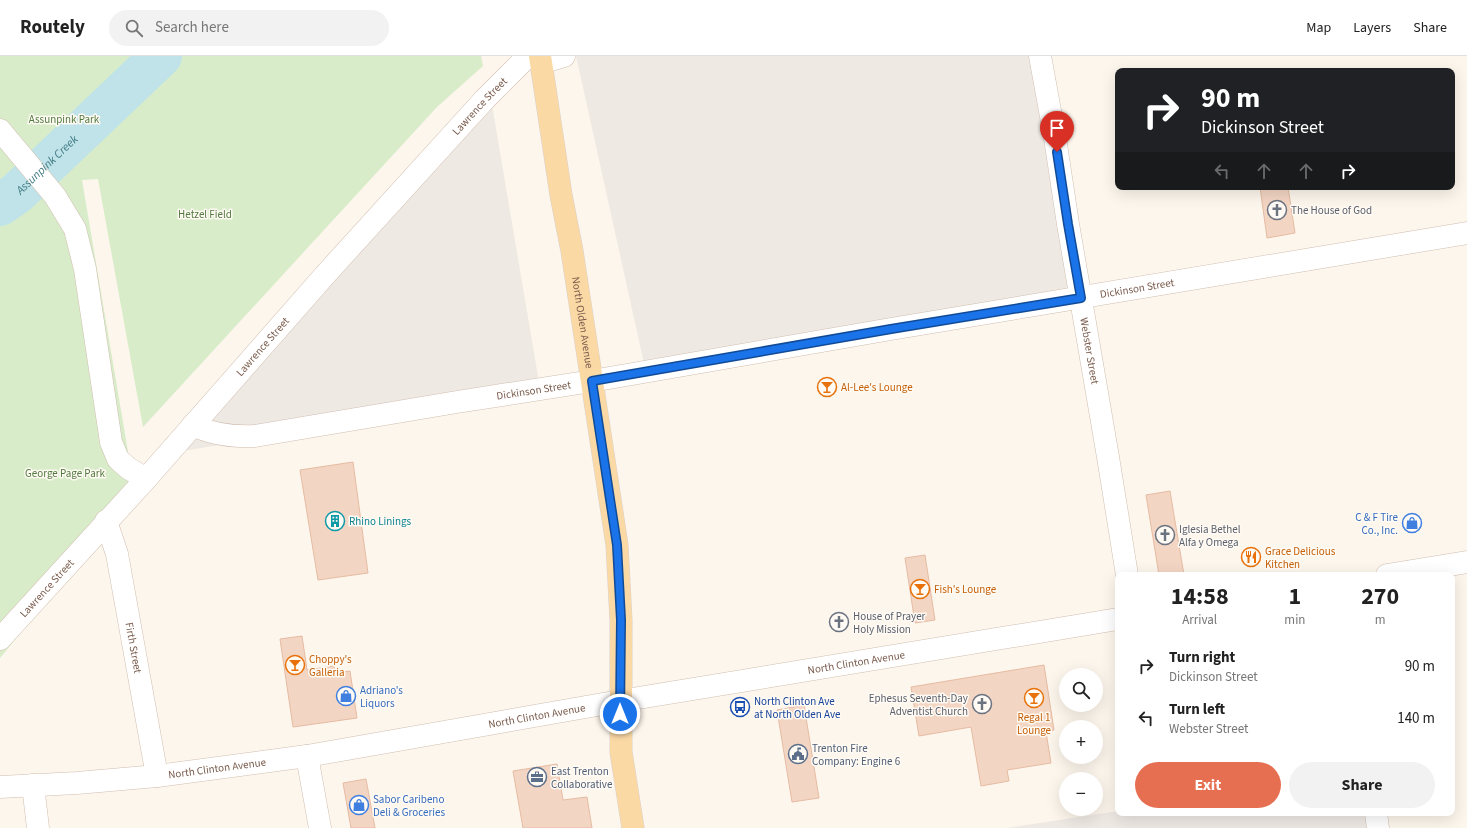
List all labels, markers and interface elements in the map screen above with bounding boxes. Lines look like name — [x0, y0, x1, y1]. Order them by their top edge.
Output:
search box — [109, 10, 389, 46]
text: Routely — [20, 14, 85, 41]
icon: search — [123, 17, 145, 39]
text: Search here — [155, 17, 229, 38]
text: Map — [1306, 18, 1331, 38]
text: Layers — [1353, 18, 1391, 38]
text: Share — [1413, 18, 1447, 38]
street label: Lawrence Street — [449, 74, 511, 138]
text: 90 m — [1201, 78, 1260, 118]
icon: right — [1135, 84, 1187, 136]
pin — [1040, 111, 1074, 152]
park label: Assunpink Park — [29, 112, 100, 127]
text: Dickinson Street — [1201, 115, 1324, 140]
icon: arrive — [1046, 117, 1068, 139]
water label: Assunpink Creek — [12, 131, 82, 199]
icon: left — [1211, 160, 1233, 182]
icon: ahead — [1253, 160, 1275, 182]
icon: ahead — [1295, 160, 1317, 182]
icon: right — [1337, 160, 1359, 182]
church icon: The House of God — [1266, 199, 1288, 221]
place label: The House of God — [1291, 203, 1372, 218]
park label: Hetzel Field — [178, 207, 232, 222]
street label: Dickinson Street — [1099, 275, 1176, 302]
street label: North Olden Avenue — [568, 276, 597, 370]
street label: Lawrence Street — [233, 314, 293, 380]
street label: Webster Street — [1076, 316, 1102, 386]
bar icon: Al-Lee's Lounge — [816, 376, 838, 398]
street label: Dickinson Street — [495, 377, 572, 404]
place label: Al-Lee's Lounge — [841, 380, 913, 395]
park label: George Page Park — [25, 466, 105, 481]
building icon: Rhino Linings — [324, 510, 346, 532]
place label: C & F Tire Co., Inc. — [1355, 510, 1399, 538]
shop icon: C & F Tire Co., Inc. — [1401, 512, 1423, 534]
place label: Rhino Linings — [349, 514, 411, 529]
place label: Iglesia Bethel Alfa y Omega — [1179, 522, 1241, 550]
church icon: Iglesia Bethel Alfa y Omega — [1154, 524, 1176, 546]
place label: Grace Delicious Kitchen — [1265, 544, 1336, 572]
restaurant icon: Grace Delicious Kitchen — [1240, 546, 1262, 568]
street label: Lawrence Street — [16, 556, 78, 621]
bar icon: Fish's Lounge — [909, 578, 931, 600]
text: 14:58 — [1171, 579, 1229, 614]
text: 1 — [1289, 579, 1301, 614]
text: 270 — [1361, 579, 1399, 614]
place label: Fish's Lounge — [934, 582, 997, 597]
place label: House of Prayer Holy Mission — [853, 609, 926, 637]
church icon: House of Prayer Holy Mission — [828, 611, 850, 633]
text: Arrival — [1182, 611, 1217, 629]
text: min — [1284, 611, 1305, 629]
text: m — [1375, 611, 1386, 629]
street label: Firth Street — [121, 621, 145, 675]
street label: North Clinton Avenue — [807, 647, 907, 678]
text: Turn right — [1169, 647, 1235, 668]
place label: Choppy's Galleria — [309, 652, 352, 680]
bar icon: Choppy's Galleria — [284, 654, 306, 676]
icon: right — [1135, 655, 1157, 677]
text: 90 m — [1405, 656, 1435, 677]
map controls — [1059, 668, 1103, 816]
button: search — [1059, 668, 1103, 712]
text: Dickinson Street — [1169, 668, 1258, 686]
place label: Adriano's Liquors — [360, 683, 403, 711]
shop icon: Adriano's Liquors — [335, 685, 357, 707]
bar icon: Regal 1 Lounge — [1023, 687, 1045, 709]
place label: Ephesus Seventh-Day Adventist Church — [869, 691, 968, 719]
position arrow — [599, 693, 641, 735]
church icon: Ephesus Seventh-Day Adventist Church — [971, 693, 993, 715]
place label: North Clinton Ave at North Olden Ave — [754, 694, 841, 722]
bus stop icon: North Clinton Ave at North Olden Ave — [729, 696, 751, 718]
text: Turn left — [1169, 699, 1225, 720]
street label: North Clinton Avenue — [487, 700, 587, 732]
icon: left — [1135, 707, 1157, 729]
text: 140 m — [1397, 708, 1435, 729]
place label: Regal 1 Lounge — [1017, 710, 1052, 738]
button: + — [1059, 720, 1103, 764]
text: Webster Street — [1169, 720, 1248, 738]
place label: Trenton Fire Company: Engine 6 — [812, 741, 901, 769]
public building icon: Trenton Fire Company: Engine 6 — [787, 743, 809, 765]
street label: North Clinton Avenue — [167, 754, 267, 782]
button: Exit — [1135, 762, 1281, 808]
button: Share — [1289, 762, 1435, 808]
place label: East Trenton Collaborative — [551, 764, 613, 792]
office icon: East Trenton Collaborative — [526, 766, 548, 788]
button: − — [1059, 772, 1103, 816]
place label: Sabor Caribeno Deli & Groceries — [373, 792, 446, 820]
shop icon: Sabor Caribeno Deli & Groceries — [348, 794, 370, 816]

